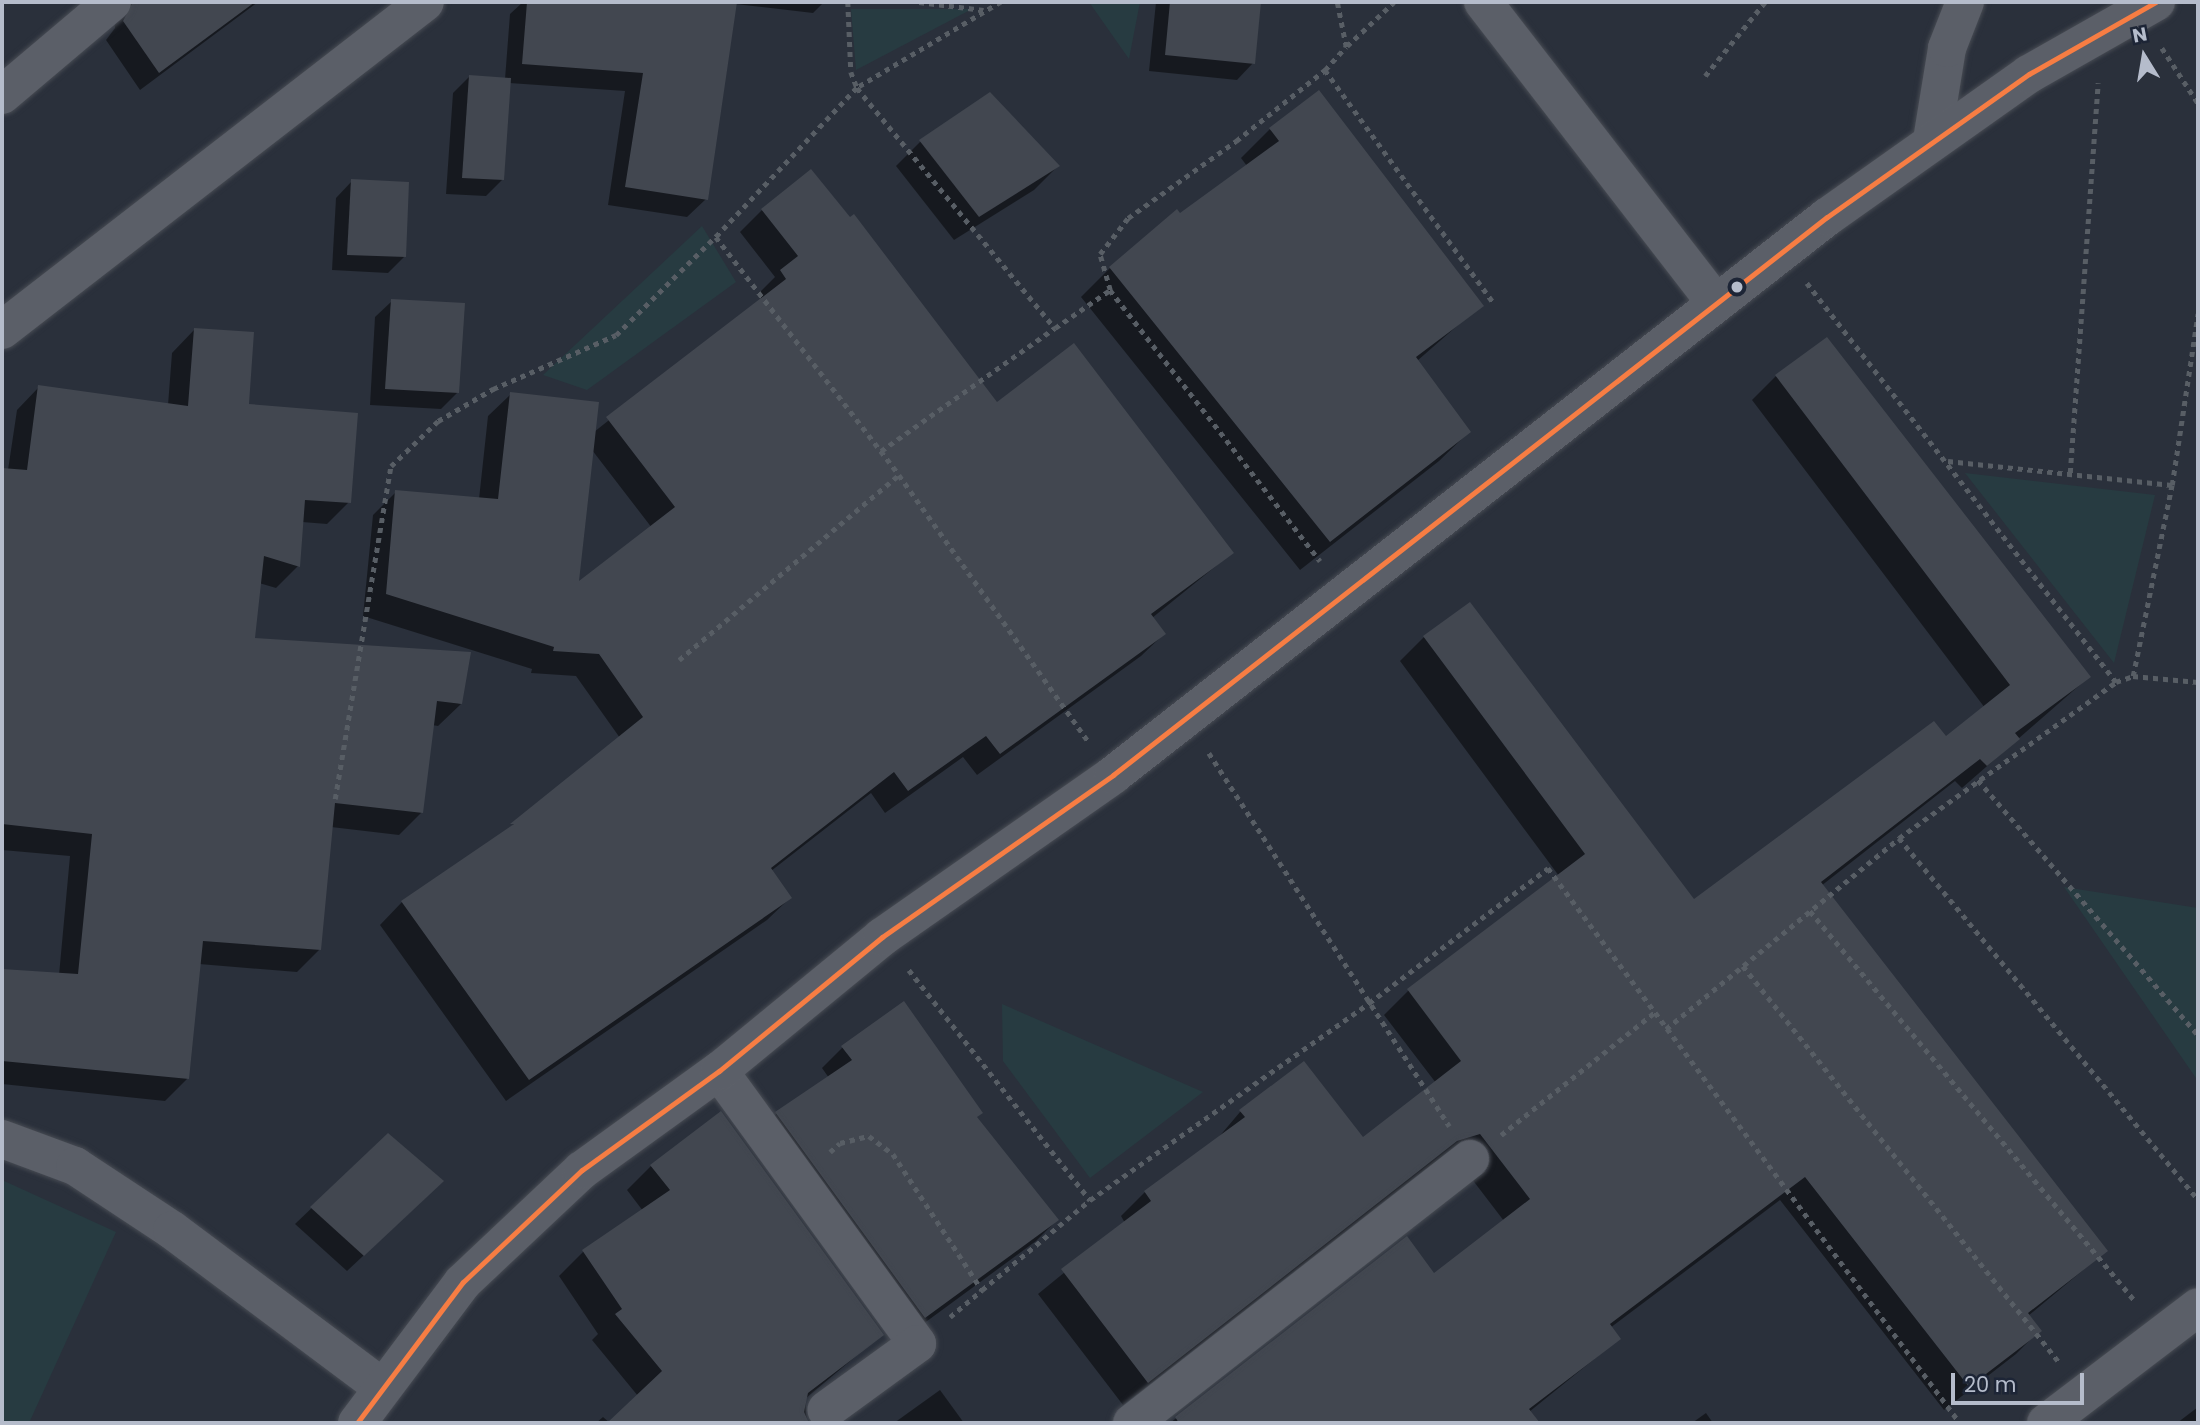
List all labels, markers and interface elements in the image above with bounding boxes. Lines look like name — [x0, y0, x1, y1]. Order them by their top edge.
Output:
text: N — [2130, 20, 2149, 50]
north arrow — [2109, 21, 2179, 91]
unlabelled marker — [1730, 280, 1744, 294]
scale bar — [1955, 1358, 2088, 1402]
text: 20 m — [1964, 1370, 2017, 1399]

